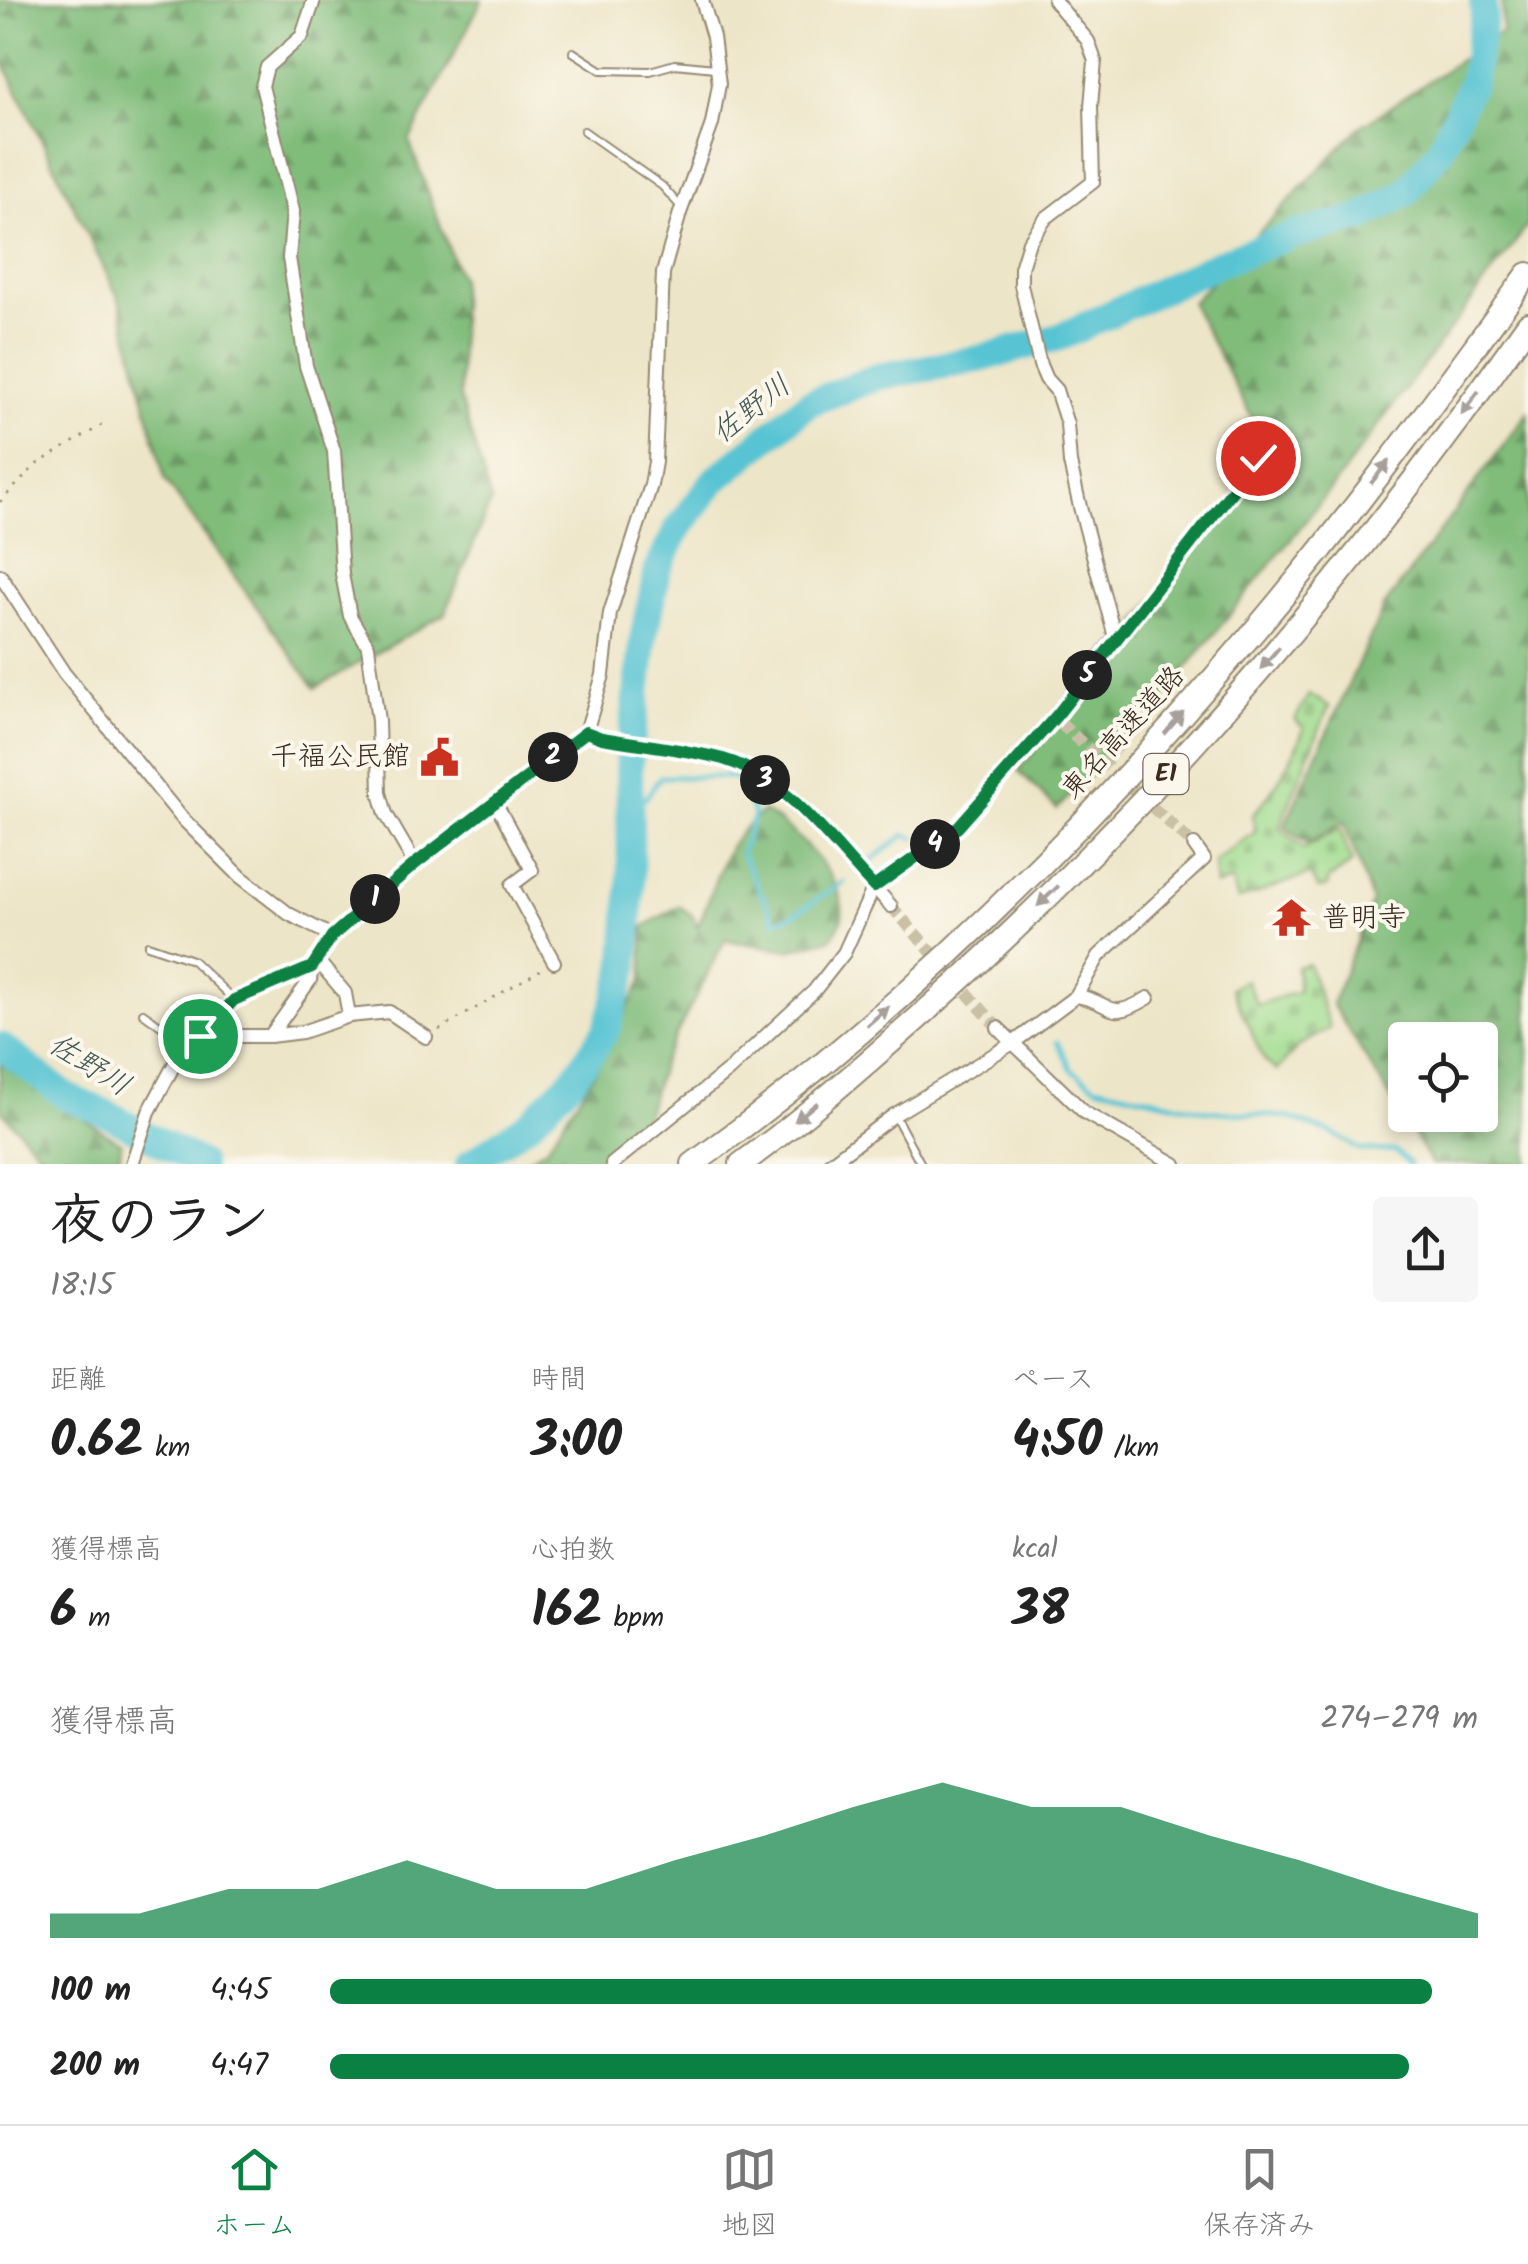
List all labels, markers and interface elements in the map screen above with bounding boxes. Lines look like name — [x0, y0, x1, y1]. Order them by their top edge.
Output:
water label: 佐野川 — [702, 363, 802, 457]
one-way arrow — [1461, 390, 1481, 416]
pin — [1216, 416, 1301, 501]
icon: check — [1231, 431, 1286, 486]
one-way arrow — [1370, 459, 1390, 485]
one-way arrow — [1259, 646, 1281, 671]
pin: 5 — [1062, 650, 1112, 700]
text: 5 — [1080, 652, 1094, 697]
street label: 東名高速道路 — [1051, 656, 1197, 810]
one-way arrow — [1163, 711, 1185, 736]
pin: 2 — [528, 732, 578, 782]
text: 2 — [545, 734, 561, 779]
place label: 千福公民館 — [270, 735, 410, 780]
public building icon: 千福公民館 — [419, 736, 461, 778]
road number: E1 — [1144, 754, 1188, 794]
pin: 3 — [740, 755, 790, 805]
text: 3 — [757, 757, 773, 802]
pin: 4 — [910, 819, 960, 869]
text: 4 — [927, 821, 943, 866]
pin: 1 — [350, 874, 400, 924]
text: 1 — [371, 876, 379, 921]
one-way arrow — [1037, 884, 1061, 907]
place label: 普明寺 — [1322, 896, 1406, 941]
temple icon: 普明寺 — [1271, 897, 1313, 939]
pin — [158, 994, 243, 1079]
one-way arrow — [865, 1005, 890, 1027]
icon: arrive — [173, 1009, 228, 1064]
water label: 佐野川 — [38, 1022, 140, 1110]
map controls — [1388, 1022, 1498, 1132]
button: locate — [1388, 1022, 1498, 1132]
one-way arrow — [793, 1101, 818, 1122]
text: 夜のラン — [50, 1180, 270, 1267]
button: share — [1373, 1197, 1478, 1302]
text: 18:15 — [50, 1261, 114, 1312]
text: 距離 — [50, 1358, 106, 1403]
text: 時間 — [531, 1358, 587, 1403]
text: ペース — [1012, 1358, 1094, 1403]
text: 0.62 — [50, 1403, 144, 1483]
text: 3:00 — [531, 1403, 622, 1483]
text: 4:50 — [1012, 1403, 1103, 1483]
text: km — [144, 1426, 190, 1471]
text: /km — [1103, 1426, 1159, 1471]
text: kcal — [1012, 1527, 1058, 1572]
text: 獲得標高 — [50, 1528, 162, 1573]
text: 心拍数 — [531, 1528, 615, 1573]
text: 38 — [1012, 1572, 1069, 1652]
text: 6 — [50, 1573, 77, 1653]
text: 162 — [531, 1573, 602, 1653]
text: m — [77, 1596, 111, 1641]
text: bpm — [602, 1596, 664, 1641]
text: 274–279 m — [1320, 1694, 1478, 1745]
text: 獲得標高 — [50, 1697, 178, 1748]
text: 100 m — [50, 1966, 131, 2017]
text: 4:45 — [210, 1966, 270, 2017]
text: 200 m — [50, 2041, 140, 2092]
text: 4:47 — [210, 2041, 268, 2092]
tab: ホーム — [213, 2142, 296, 2249]
tab: 地図 — [721, 2142, 777, 2249]
tab: 保存済み — [1203, 2142, 1315, 2249]

